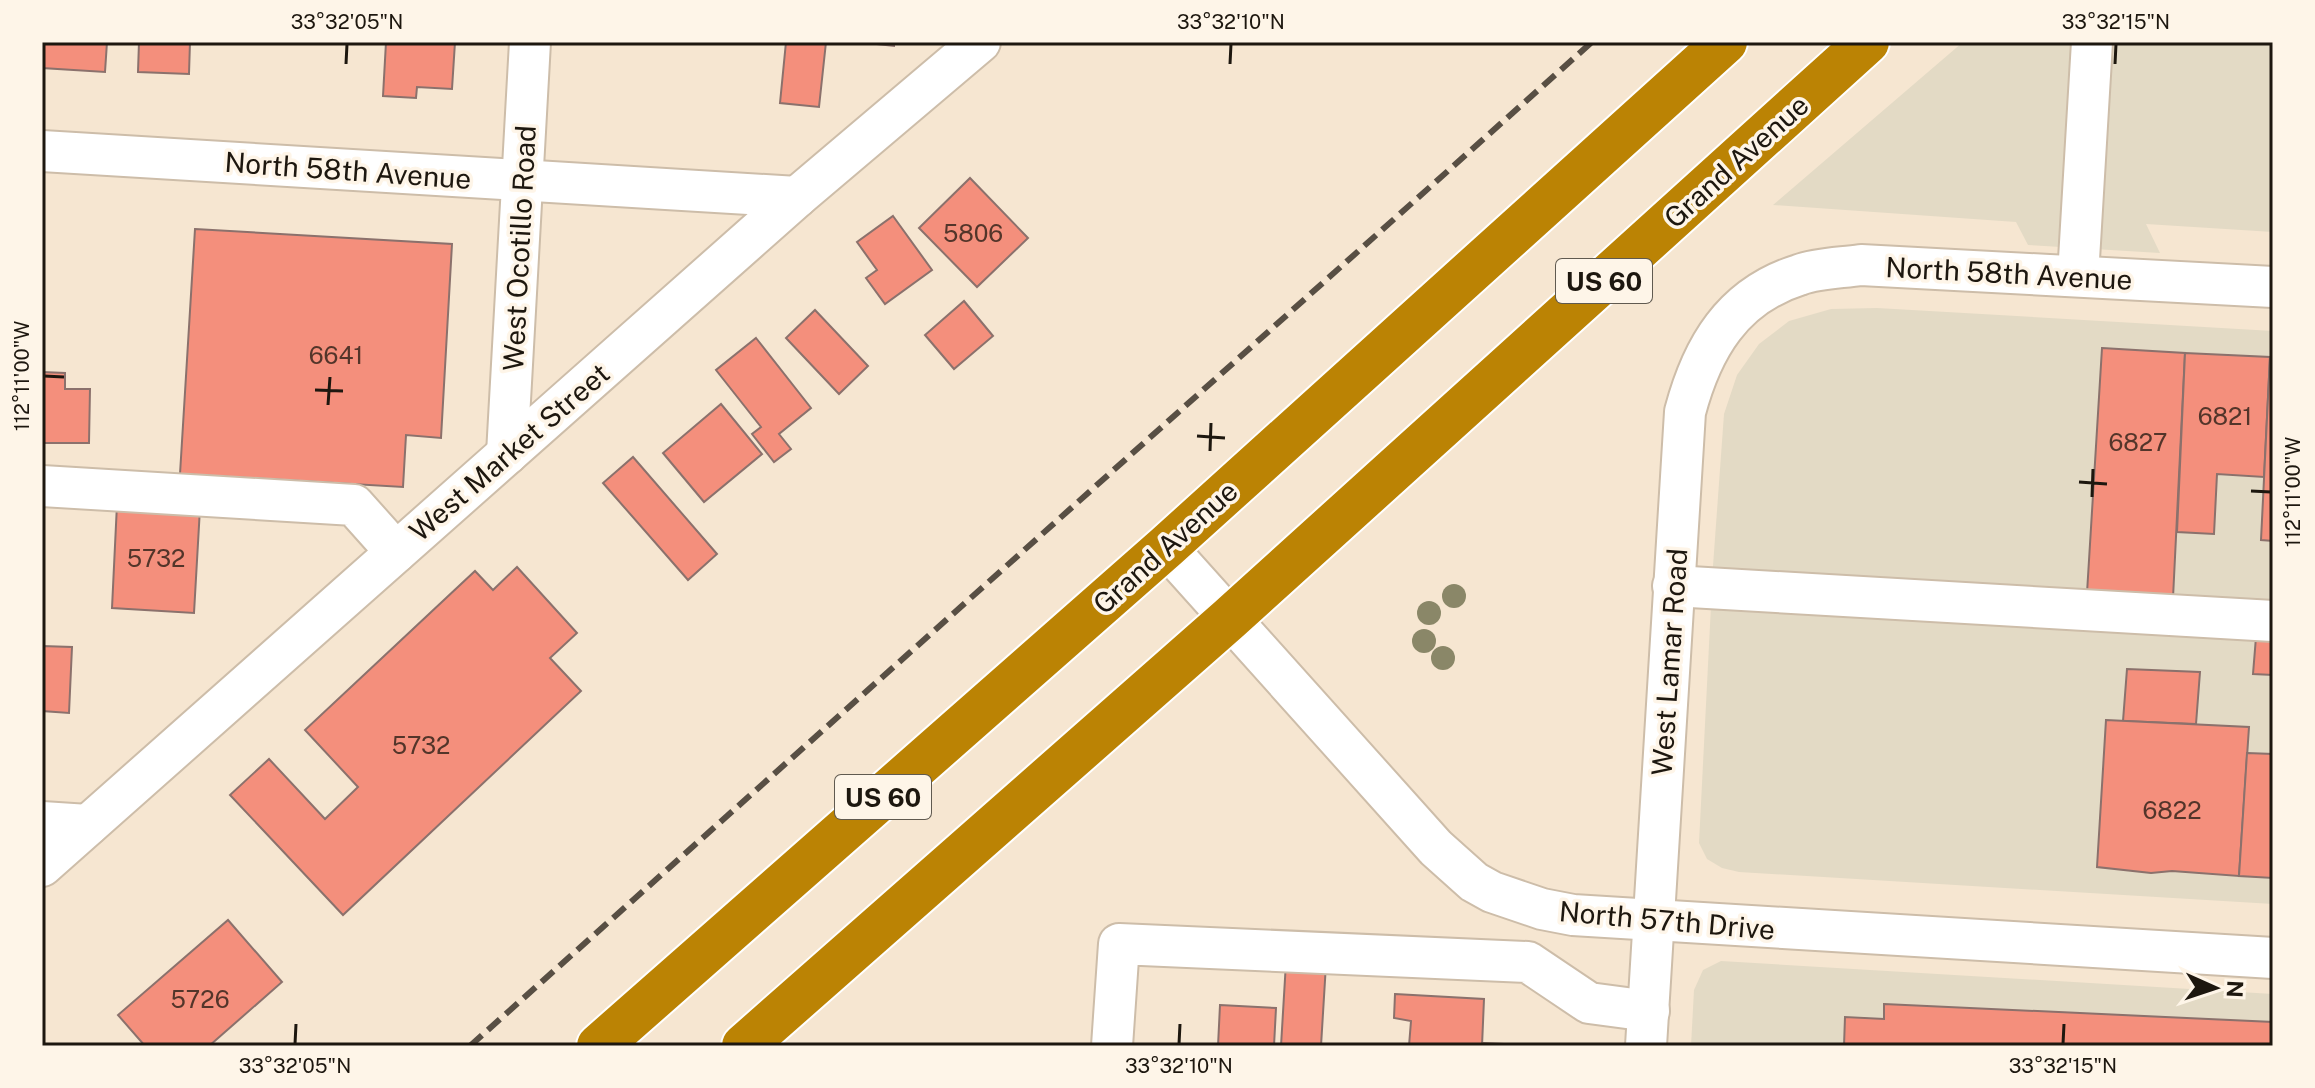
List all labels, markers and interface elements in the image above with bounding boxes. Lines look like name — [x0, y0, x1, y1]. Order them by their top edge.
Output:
text: 33°32'05"N — [291, 10, 403, 34]
text: 33°32'10"N — [1177, 10, 1285, 34]
text: 33°32'15"N — [2062, 10, 2170, 34]
street label: Grand Avenue — [1657, 88, 1815, 234]
street label: West Ocotillo Road — [496, 124, 542, 372]
street label: North 58th Avenue — [224, 145, 472, 195]
house number: 5806 — [943, 219, 1003, 247]
street label: North 58th Avenue — [1885, 250, 2133, 296]
road number: US 60 — [1556, 259, 1652, 303]
text: 112°11'00"W — [10, 321, 34, 431]
house number: 6641 — [309, 341, 363, 369]
street label: West Market Street — [402, 356, 616, 548]
house number: 6821 — [2198, 402, 2252, 430]
house number: 6827 — [2108, 428, 2168, 456]
text: 112°11'00"W — [2281, 437, 2305, 547]
street label: Grand Avenue — [1086, 474, 1244, 620]
house number: 5732 — [127, 544, 185, 572]
street label: West Lamar Road — [1645, 547, 1693, 777]
house number: 5732 — [392, 731, 450, 759]
road number: US 60 — [835, 775, 931, 819]
house number: 6822 — [2143, 796, 2201, 824]
street label: North 57th Drive — [1558, 894, 1776, 946]
north arrow — [2175, 948, 2255, 1028]
text: N — [2222, 980, 2248, 998]
house number: 5726 — [170, 985, 230, 1013]
text: 33°32'05"N — [239, 1054, 351, 1078]
text: 33°32'10"N — [1125, 1054, 1233, 1078]
text: 33°32'15"N — [2009, 1054, 2117, 1078]

